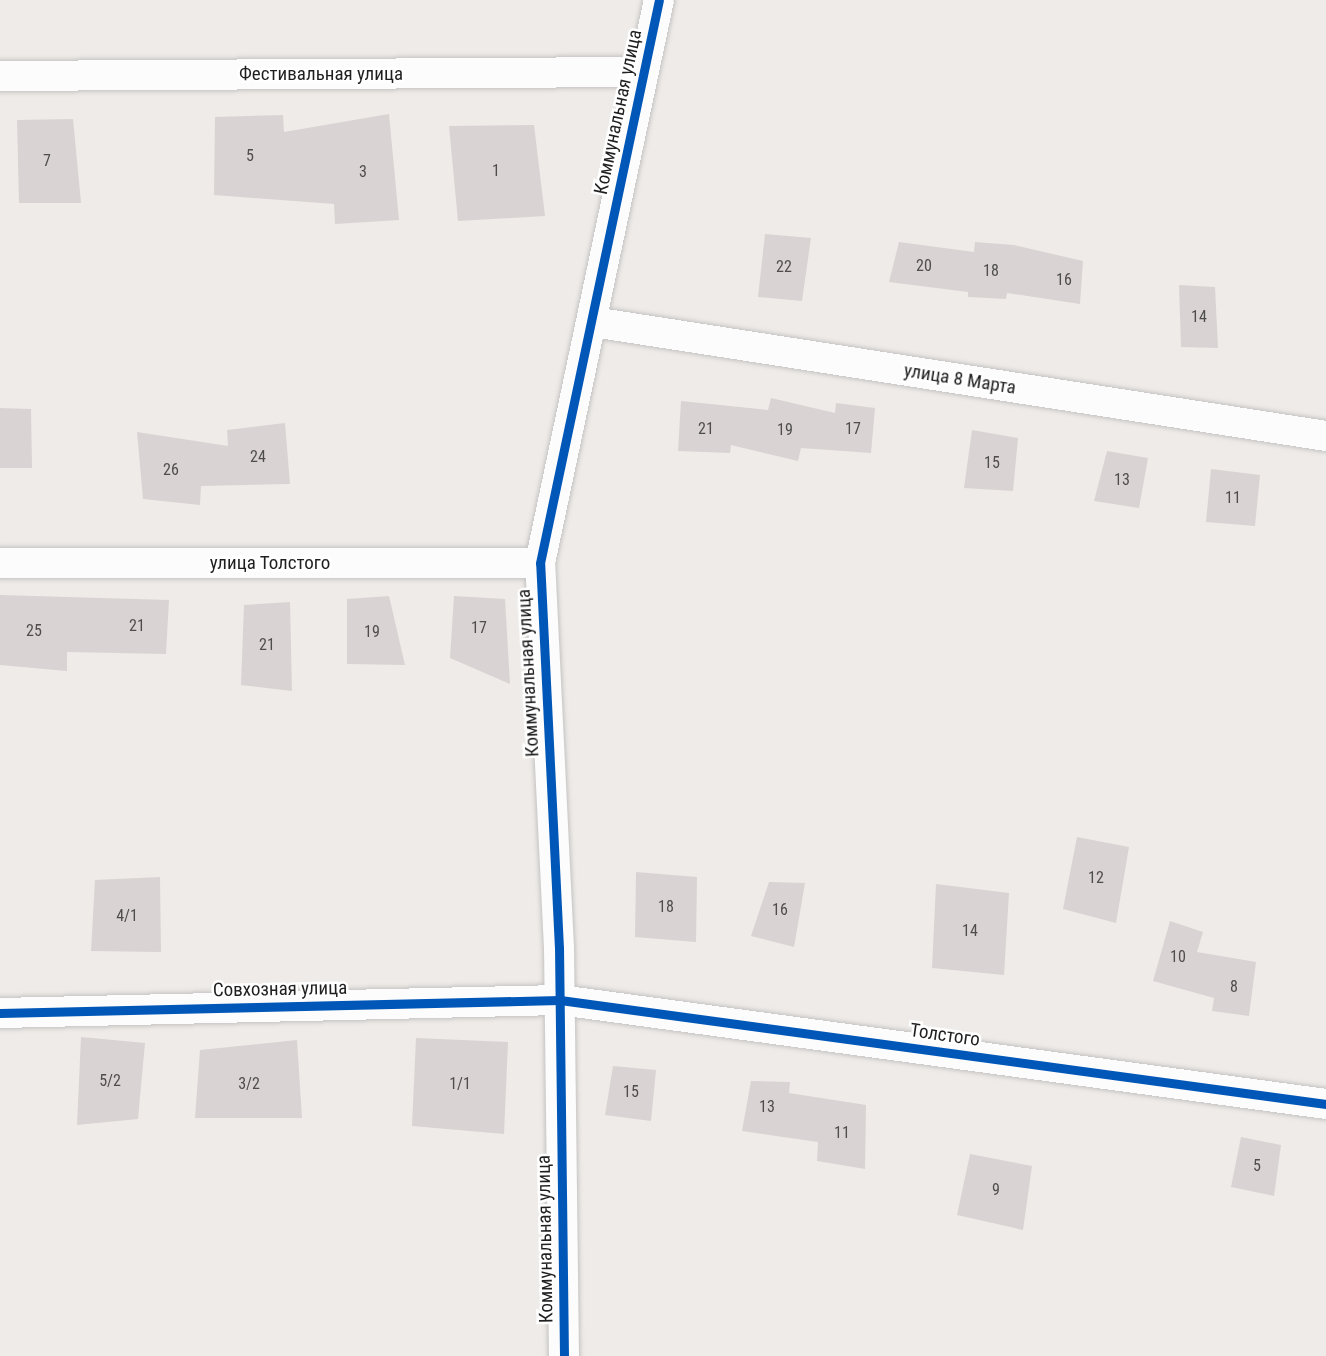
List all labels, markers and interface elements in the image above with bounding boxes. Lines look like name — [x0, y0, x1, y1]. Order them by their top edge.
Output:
street label: Коммунальная улица — [589, 27, 647, 197]
street label: Фестивальная улица — [239, 63, 403, 85]
house number: 5 — [246, 146, 254, 166]
house number: 7 — [43, 151, 51, 171]
house number: 1 — [492, 161, 500, 181]
house number: 3 — [359, 162, 367, 182]
house number: 20 — [916, 256, 932, 276]
house number: 22 — [776, 257, 792, 277]
house number: 18 — [983, 261, 999, 281]
house number: 16 — [1056, 270, 1072, 290]
house number: 14 — [1191, 307, 1207, 327]
street label: улица 8 Марта — [902, 359, 1018, 399]
house number: 21 — [698, 419, 714, 439]
house number: 17 — [845, 419, 861, 439]
house number: 19 — [777, 420, 793, 440]
house number: 24 — [250, 447, 266, 467]
house number: 15 — [984, 453, 1000, 473]
house number: 26 — [163, 460, 179, 480]
house number: 13 — [1114, 470, 1130, 490]
house number: 11 — [1225, 488, 1241, 508]
street label: улица Толстого — [210, 552, 330, 574]
street label: Коммунальная улица — [512, 588, 544, 758]
house number: 21 — [129, 616, 145, 636]
house number: 17 — [471, 618, 487, 638]
house number: 25 — [26, 621, 42, 641]
house number: 19 — [364, 622, 380, 642]
house number: 21 — [259, 635, 275, 655]
house number: 12 — [1088, 868, 1104, 888]
house number: 18 — [658, 897, 674, 917]
house number: 16 — [772, 900, 788, 920]
house number: 4/1 — [116, 906, 138, 926]
house number: 14 — [962, 921, 978, 941]
house number: 10 — [1170, 947, 1186, 967]
street label: Совхозная улица — [213, 976, 347, 1002]
house number: 8 — [1230, 977, 1238, 997]
street label: Толстого — [909, 1019, 981, 1051]
house number: 5/2 — [99, 1071, 121, 1091]
house number: 3/2 — [238, 1074, 260, 1094]
house number: 1/1 — [449, 1074, 471, 1094]
house number: 15 — [623, 1082, 639, 1102]
house number: 13 — [759, 1097, 775, 1117]
house number: 11 — [834, 1123, 850, 1143]
street label: Коммунальная улица — [532, 1155, 558, 1323]
house number: 5 — [1253, 1156, 1261, 1176]
house number: 9 — [992, 1180, 1000, 1200]

